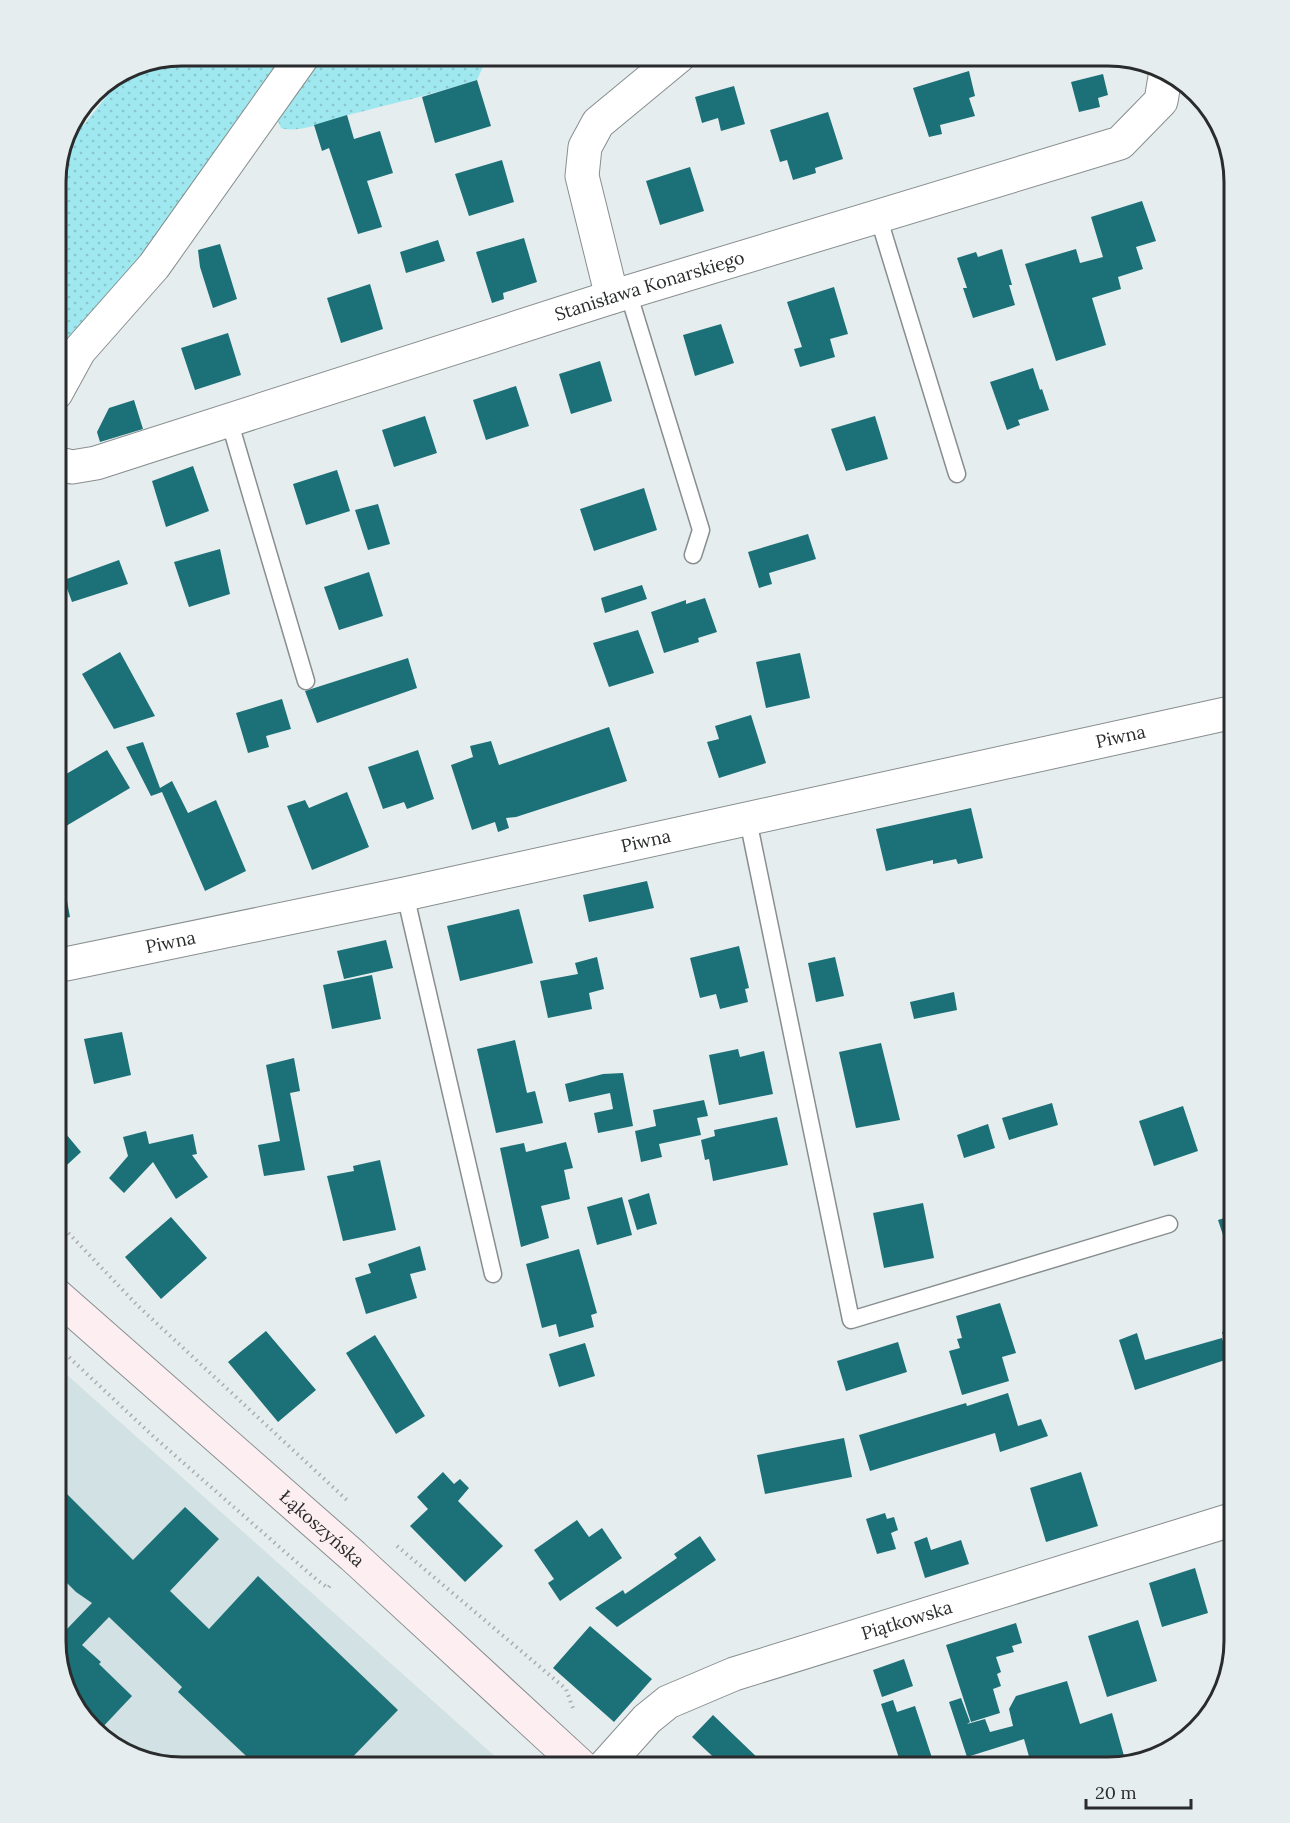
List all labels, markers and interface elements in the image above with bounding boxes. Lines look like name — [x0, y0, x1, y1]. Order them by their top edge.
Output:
street label: Stanisława Konarskiego — [552, 246, 747, 326]
street label: Piwna — [1093, 720, 1148, 753]
street label: Piwna — [619, 824, 673, 857]
street label: Piwna — [143, 926, 198, 958]
street label: Łąkoszyńska — [275, 1485, 369, 1572]
street label: Piątkowska — [858, 1595, 955, 1645]
scale bar — [1086, 1772, 1191, 1810]
text: 20 m — [1095, 1781, 1137, 1804]

